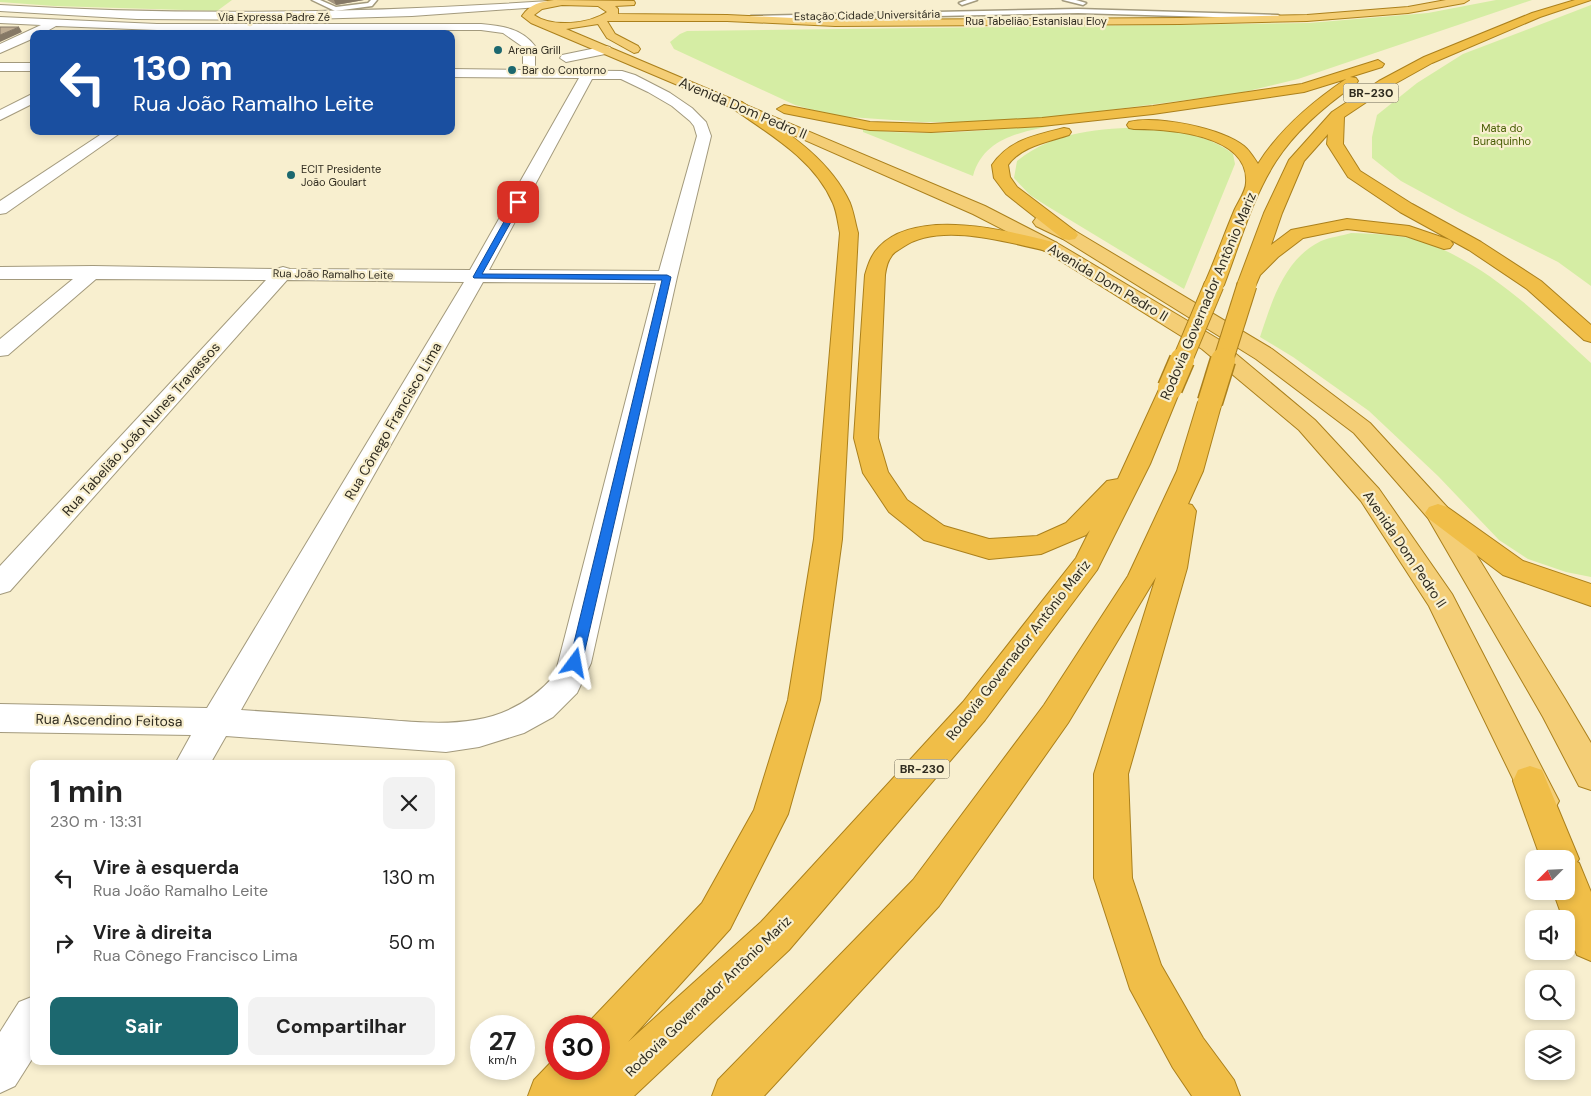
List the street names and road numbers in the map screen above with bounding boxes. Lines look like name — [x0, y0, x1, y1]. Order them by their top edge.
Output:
street label: Estação Cidade Universitária — [794, 7, 940, 23]
street label: Via Expressa Padre Zé — [218, 10, 330, 24]
street label: Rua Tabelião Estanislau Eloy — [965, 14, 1107, 28]
street label: Avenida Dom Pedro II — [676, 73, 810, 143]
road number: BR-230 — [1344, 84, 1398, 102]
street label: Rodovia Governador Antônio Mariz — [1156, 189, 1260, 403]
street label: Avenida Dom Pedro II — [1045, 239, 1171, 325]
street label: Rua João Ramalho Leite — [273, 266, 393, 282]
street label: Rua Tabelião João Nunes Travassos — [58, 338, 224, 520]
street label: Rua Cônego Francisco Lima — [340, 339, 446, 503]
street label: Avenida Dom Pedro II — [1359, 487, 1451, 611]
street label: Rodovia Governador Antônio Mariz — [942, 556, 1094, 744]
street label: Rua Ascendino Feitosa — [35, 710, 183, 730]
road number: BR-230 — [894, 760, 950, 779]
street label: Rodovia Governador Antônio Mariz — [621, 912, 795, 1080]

